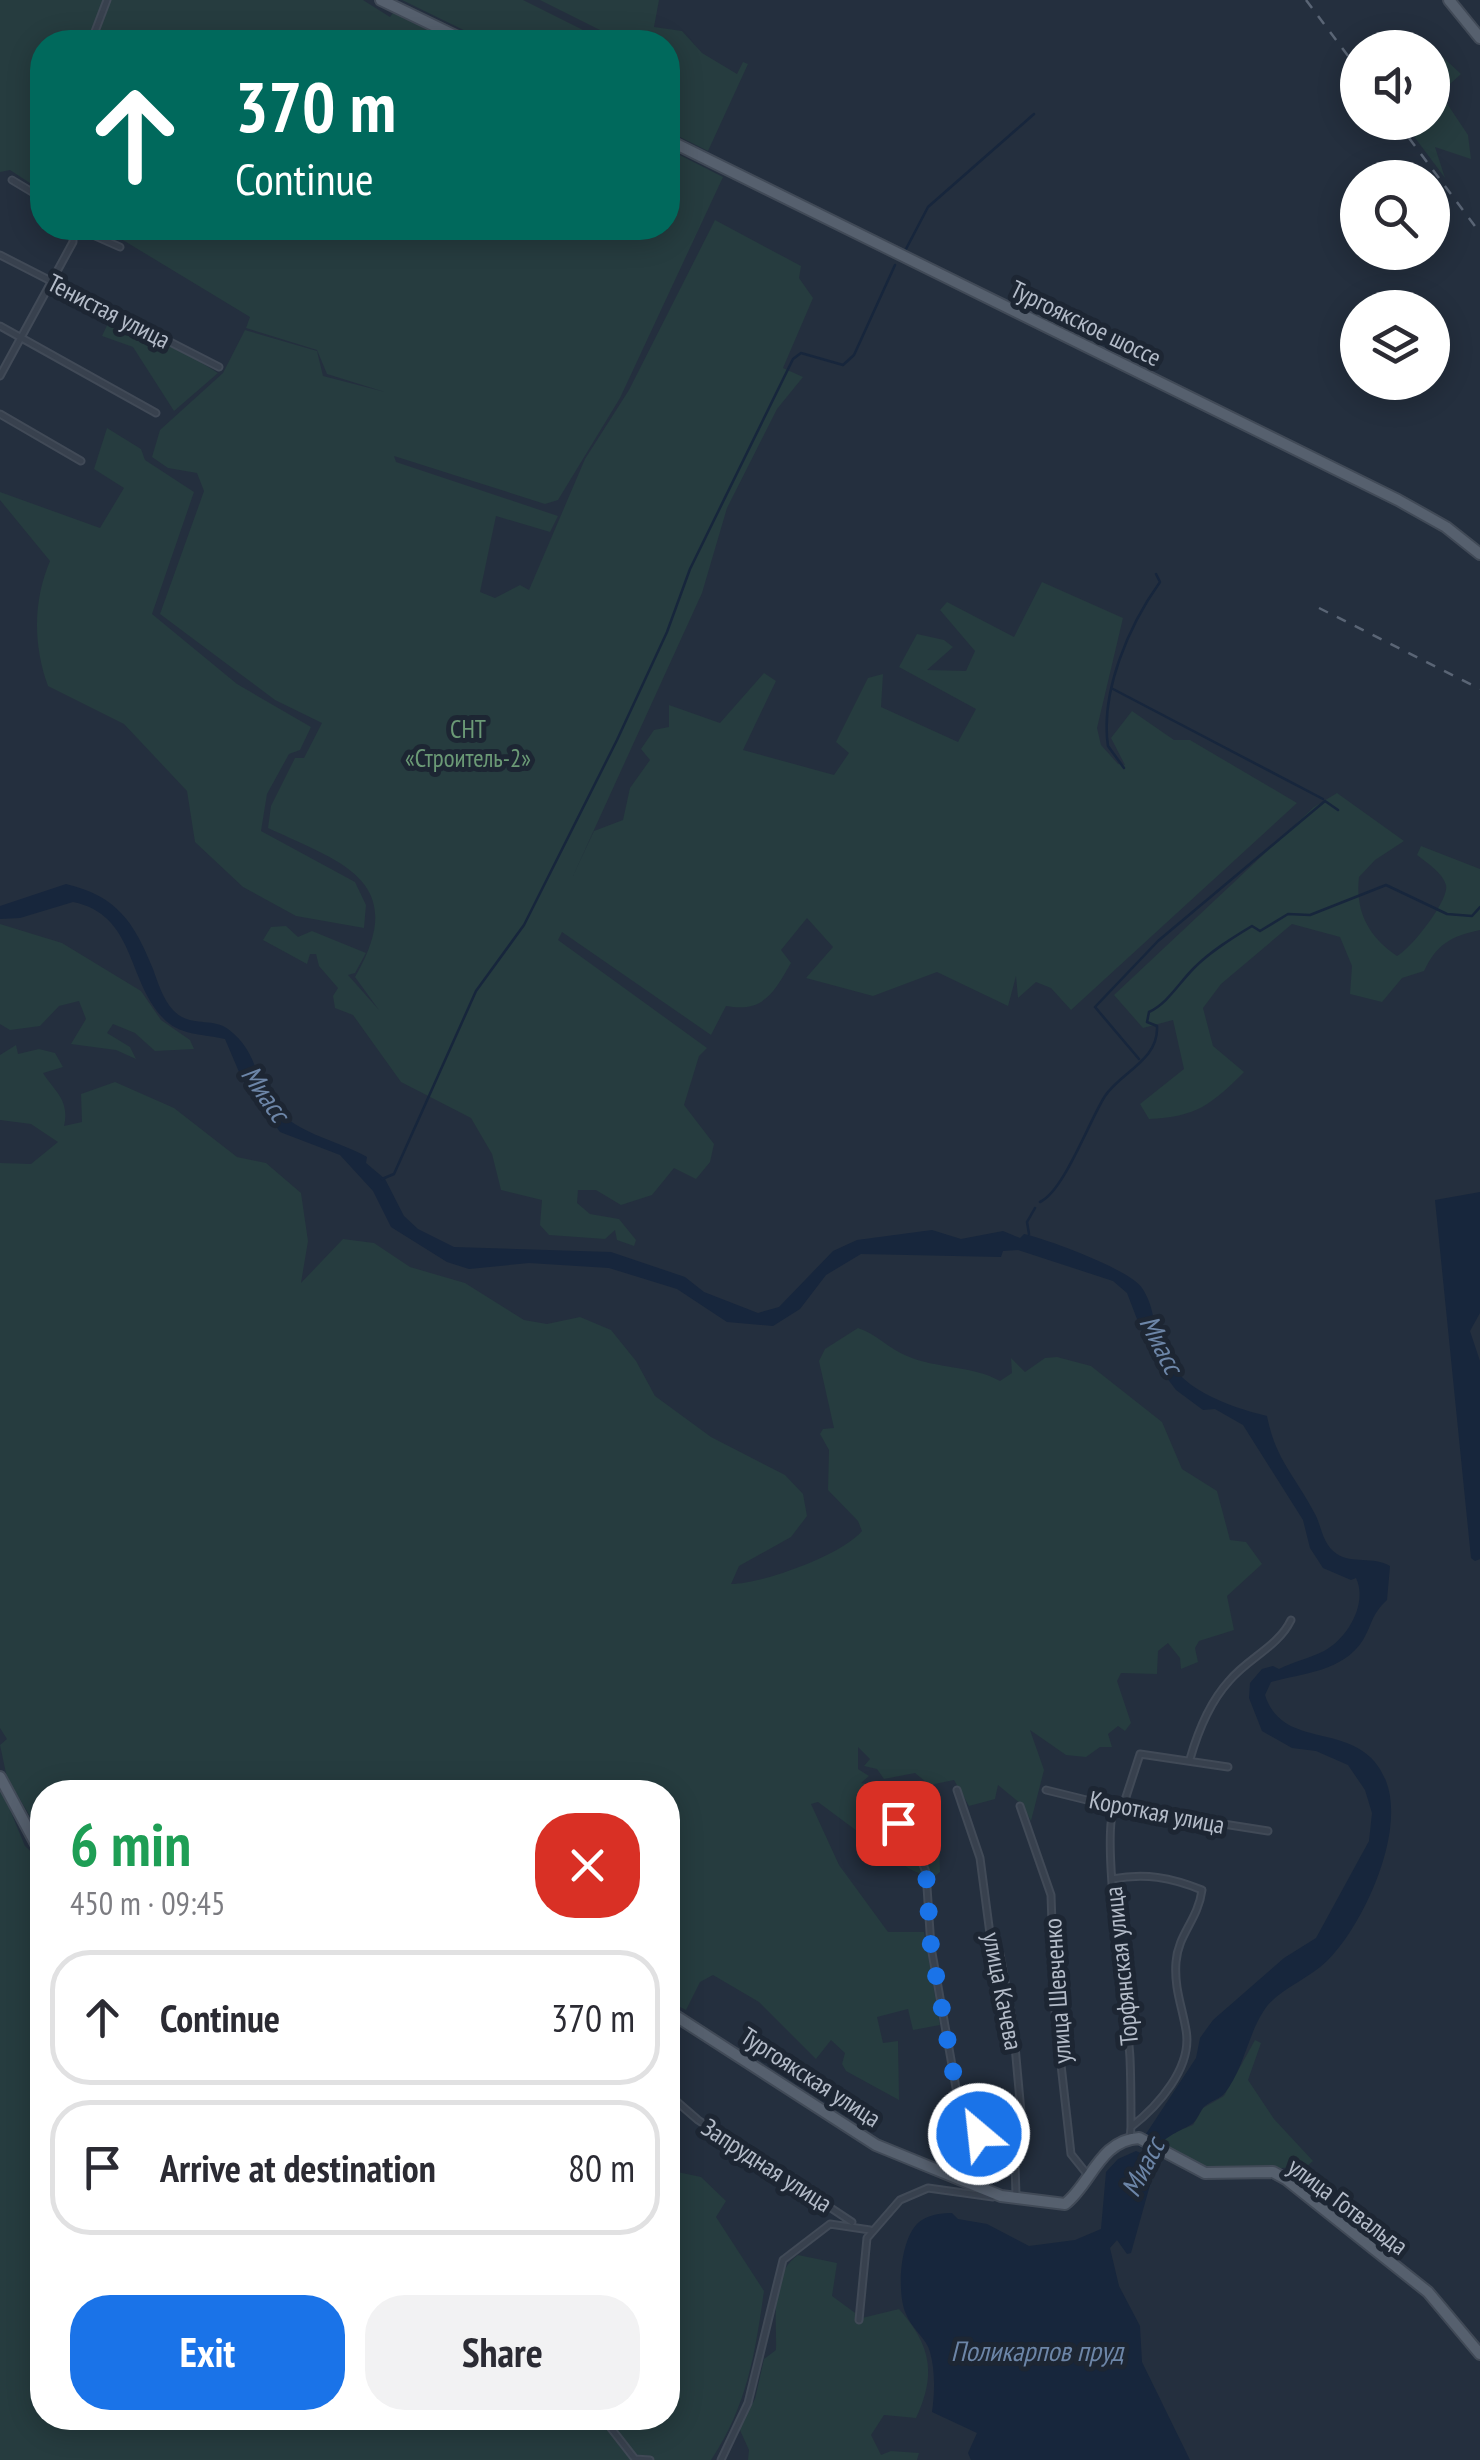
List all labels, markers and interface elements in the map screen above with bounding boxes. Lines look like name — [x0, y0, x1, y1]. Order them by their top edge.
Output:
map controls — [1340, 30, 1450, 400]
button: sound — [1340, 30, 1450, 140]
text: 370 m — [235, 61, 396, 151]
icon: ahead — [70, 70, 200, 200]
text: Continue — [235, 149, 374, 207]
button: search — [1340, 160, 1450, 270]
street label: Тенистая улица — [42, 266, 176, 356]
street label: Тургоякское шоссе — [1005, 273, 1167, 373]
button: layers — [1340, 290, 1450, 400]
park label: СНТ «Строитель-2» — [405, 713, 531, 774]
water label: Миасс — [233, 1057, 300, 1131]
water label: Миасс — [1132, 1309, 1194, 1382]
pin — [856, 1781, 941, 1866]
street label: Короткая улица — [1087, 1783, 1227, 1841]
icon: arrive — [871, 1796, 926, 1851]
text: 6 min — [70, 1805, 191, 1883]
button: close — [535, 1813, 640, 1918]
text: 450 m · 09:45 — [70, 1882, 225, 1924]
street label: Торфянская улица — [1097, 1885, 1145, 2047]
street label: улица Шевченко — [1036, 1917, 1078, 2065]
street label: улица Качева — [976, 1929, 1030, 2053]
icon: ahead — [75, 1990, 130, 2045]
text: Continue — [160, 1993, 280, 2042]
text: 370 m — [551, 1993, 635, 2042]
street label: Тургоякская улица — [735, 2020, 887, 2134]
position arrow — [927, 2082, 1031, 2186]
street label: Запрудная улица — [696, 2111, 838, 2219]
water label: Миасс — [1112, 2129, 1174, 2202]
icon: arrive — [75, 2140, 130, 2195]
text: Arrive at destination — [160, 2143, 436, 2192]
text: 80 m — [568, 2143, 635, 2192]
street label: улица Готвальда — [1282, 2150, 1414, 2262]
button: Exit — [70, 2295, 345, 2410]
button: Share — [365, 2295, 640, 2410]
water label: Поликарпов пруд — [951, 2332, 1125, 2369]

